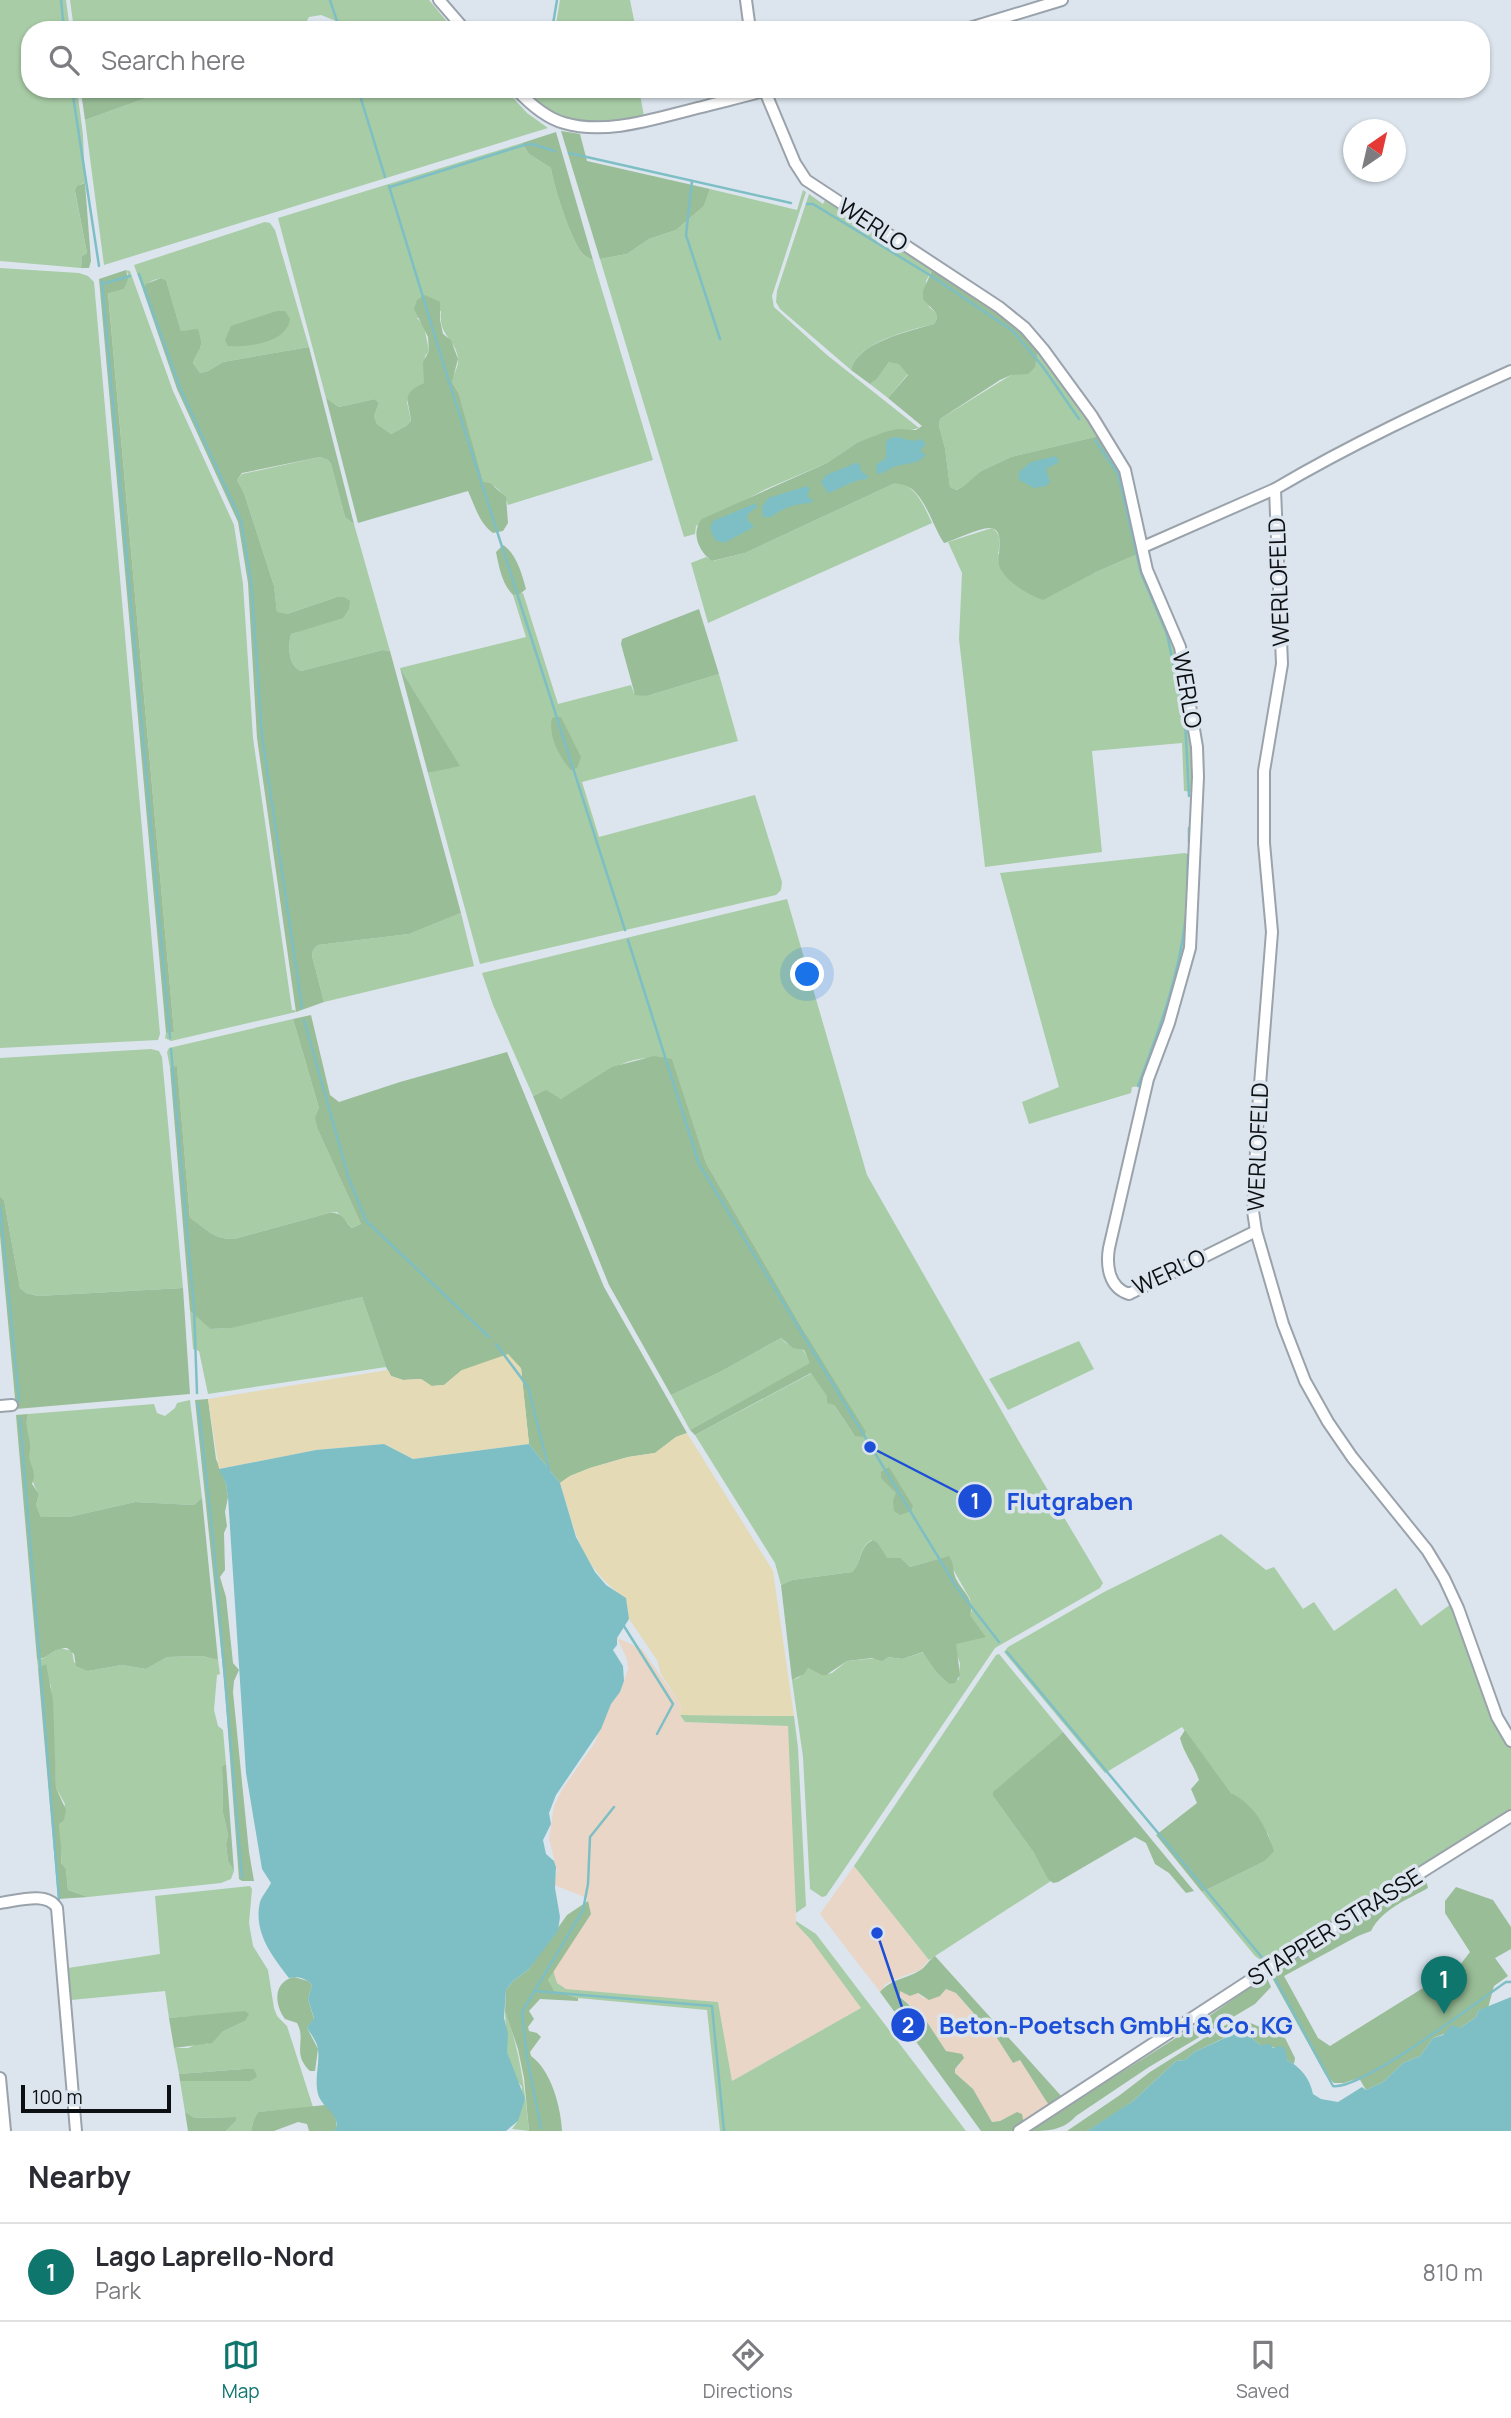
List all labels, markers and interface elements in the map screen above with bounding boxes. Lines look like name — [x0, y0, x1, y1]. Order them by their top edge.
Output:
search box — [21, 21, 1490, 98]
icon: search — [45, 41, 83, 79]
text: Search here — [101, 42, 246, 78]
north arrow — [1343, 119, 1406, 182]
street label: WERLO — [833, 190, 915, 259]
street label: WERLOFELD — [1260, 517, 1296, 647]
street label: WERLO — [1166, 649, 1210, 731]
your location — [790, 957, 824, 991]
street label: WERLOFELD — [1239, 1082, 1275, 1212]
street label: WERLO — [1127, 1240, 1210, 1302]
callout: Flutgraben — [957, 1479, 1147, 1524]
text: Flutgraben — [1007, 1484, 1133, 1517]
text: 1 — [970, 1487, 980, 1515]
street label: STAPPER STRASSE — [1241, 1860, 1428, 1993]
pin: 1 — [1421, 1956, 1467, 2014]
callout: Beton-Poetsch GmbH & Co. KG — [890, 2003, 1307, 2048]
text: Beton-Poetsch GmbH & Co. KG — [939, 2008, 1293, 2041]
text: 2 — [902, 2011, 914, 2039]
scale bar — [21, 2082, 172, 2114]
text: 100 m — [32, 2084, 83, 2110]
text: Nearby — [28, 2156, 131, 2197]
text: Lago Laprello-Nord — [95, 2238, 334, 2274]
text: 1 — [46, 2256, 56, 2288]
text: 810 m — [1423, 2256, 1483, 2288]
text: Park — [95, 2274, 141, 2306]
tab: Map — [222, 2336, 260, 2404]
tab: Directions — [703, 2336, 793, 2404]
tab: Saved — [1236, 2336, 1289, 2404]

